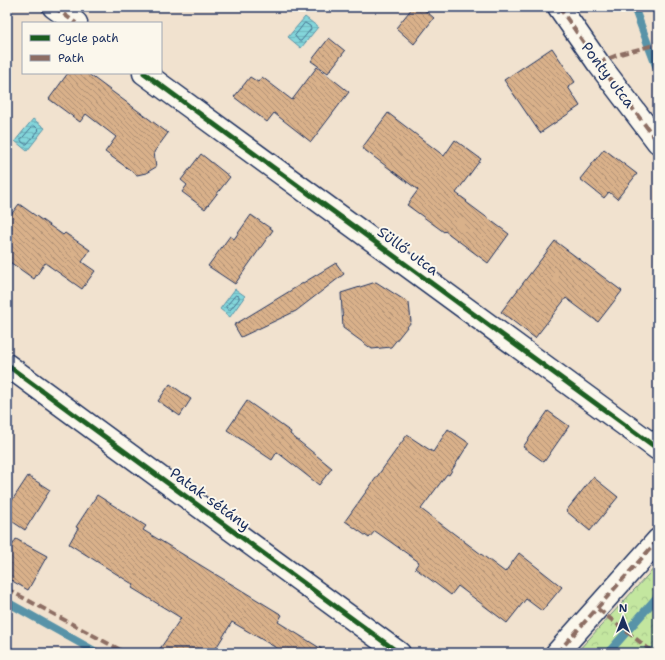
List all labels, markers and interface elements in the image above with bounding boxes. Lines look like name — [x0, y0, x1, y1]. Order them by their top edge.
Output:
legend — [22, 22, 162, 74]
text: Cycle path — [58, 30, 119, 46]
street label: Ponty utca — [577, 38, 640, 113]
text: Path — [58, 50, 84, 66]
street label: Süllő utca — [373, 222, 443, 280]
street label: Patak sétány — [166, 463, 254, 535]
north arrow — [603, 598, 643, 638]
text: N — [619, 601, 628, 616]

